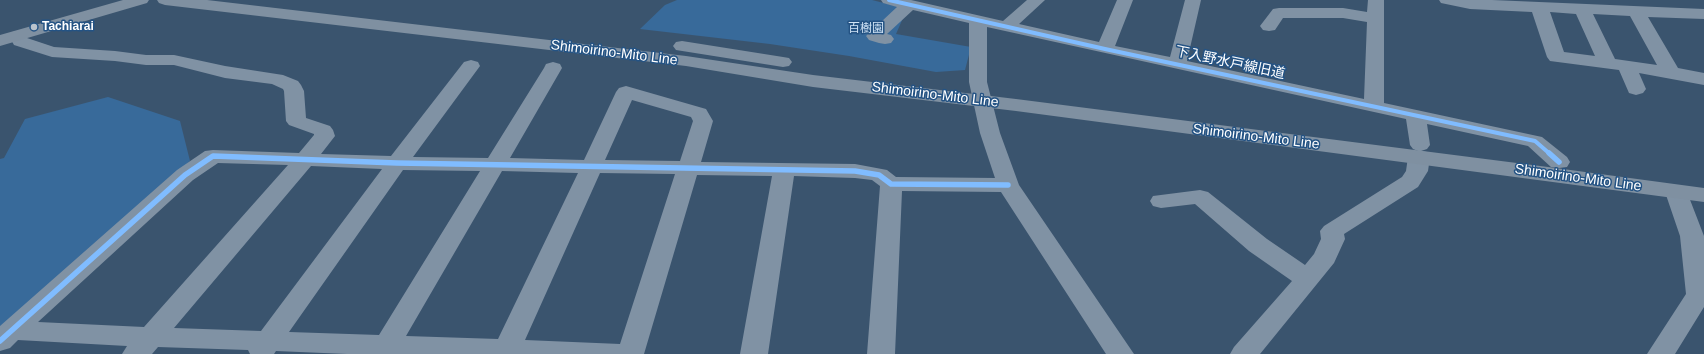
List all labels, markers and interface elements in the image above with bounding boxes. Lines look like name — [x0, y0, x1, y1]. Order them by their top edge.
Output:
place label: Tachiarai — [42, 20, 94, 34]
marker: Tachiarai — [29, 22, 39, 32]
park label: 百樹園 — [848, 22, 884, 36]
street label: Shimoirino-Mito Line — [550, 37, 678, 69]
street label: 下入野水戸線旧道 — [1173, 43, 1287, 83]
street label: Shimoirino-Mito Line — [871, 79, 999, 111]
street label: Shimoirino-Mito Line — [1192, 121, 1320, 153]
street label: Shimoirino-Mito Line — [1514, 161, 1642, 195]

